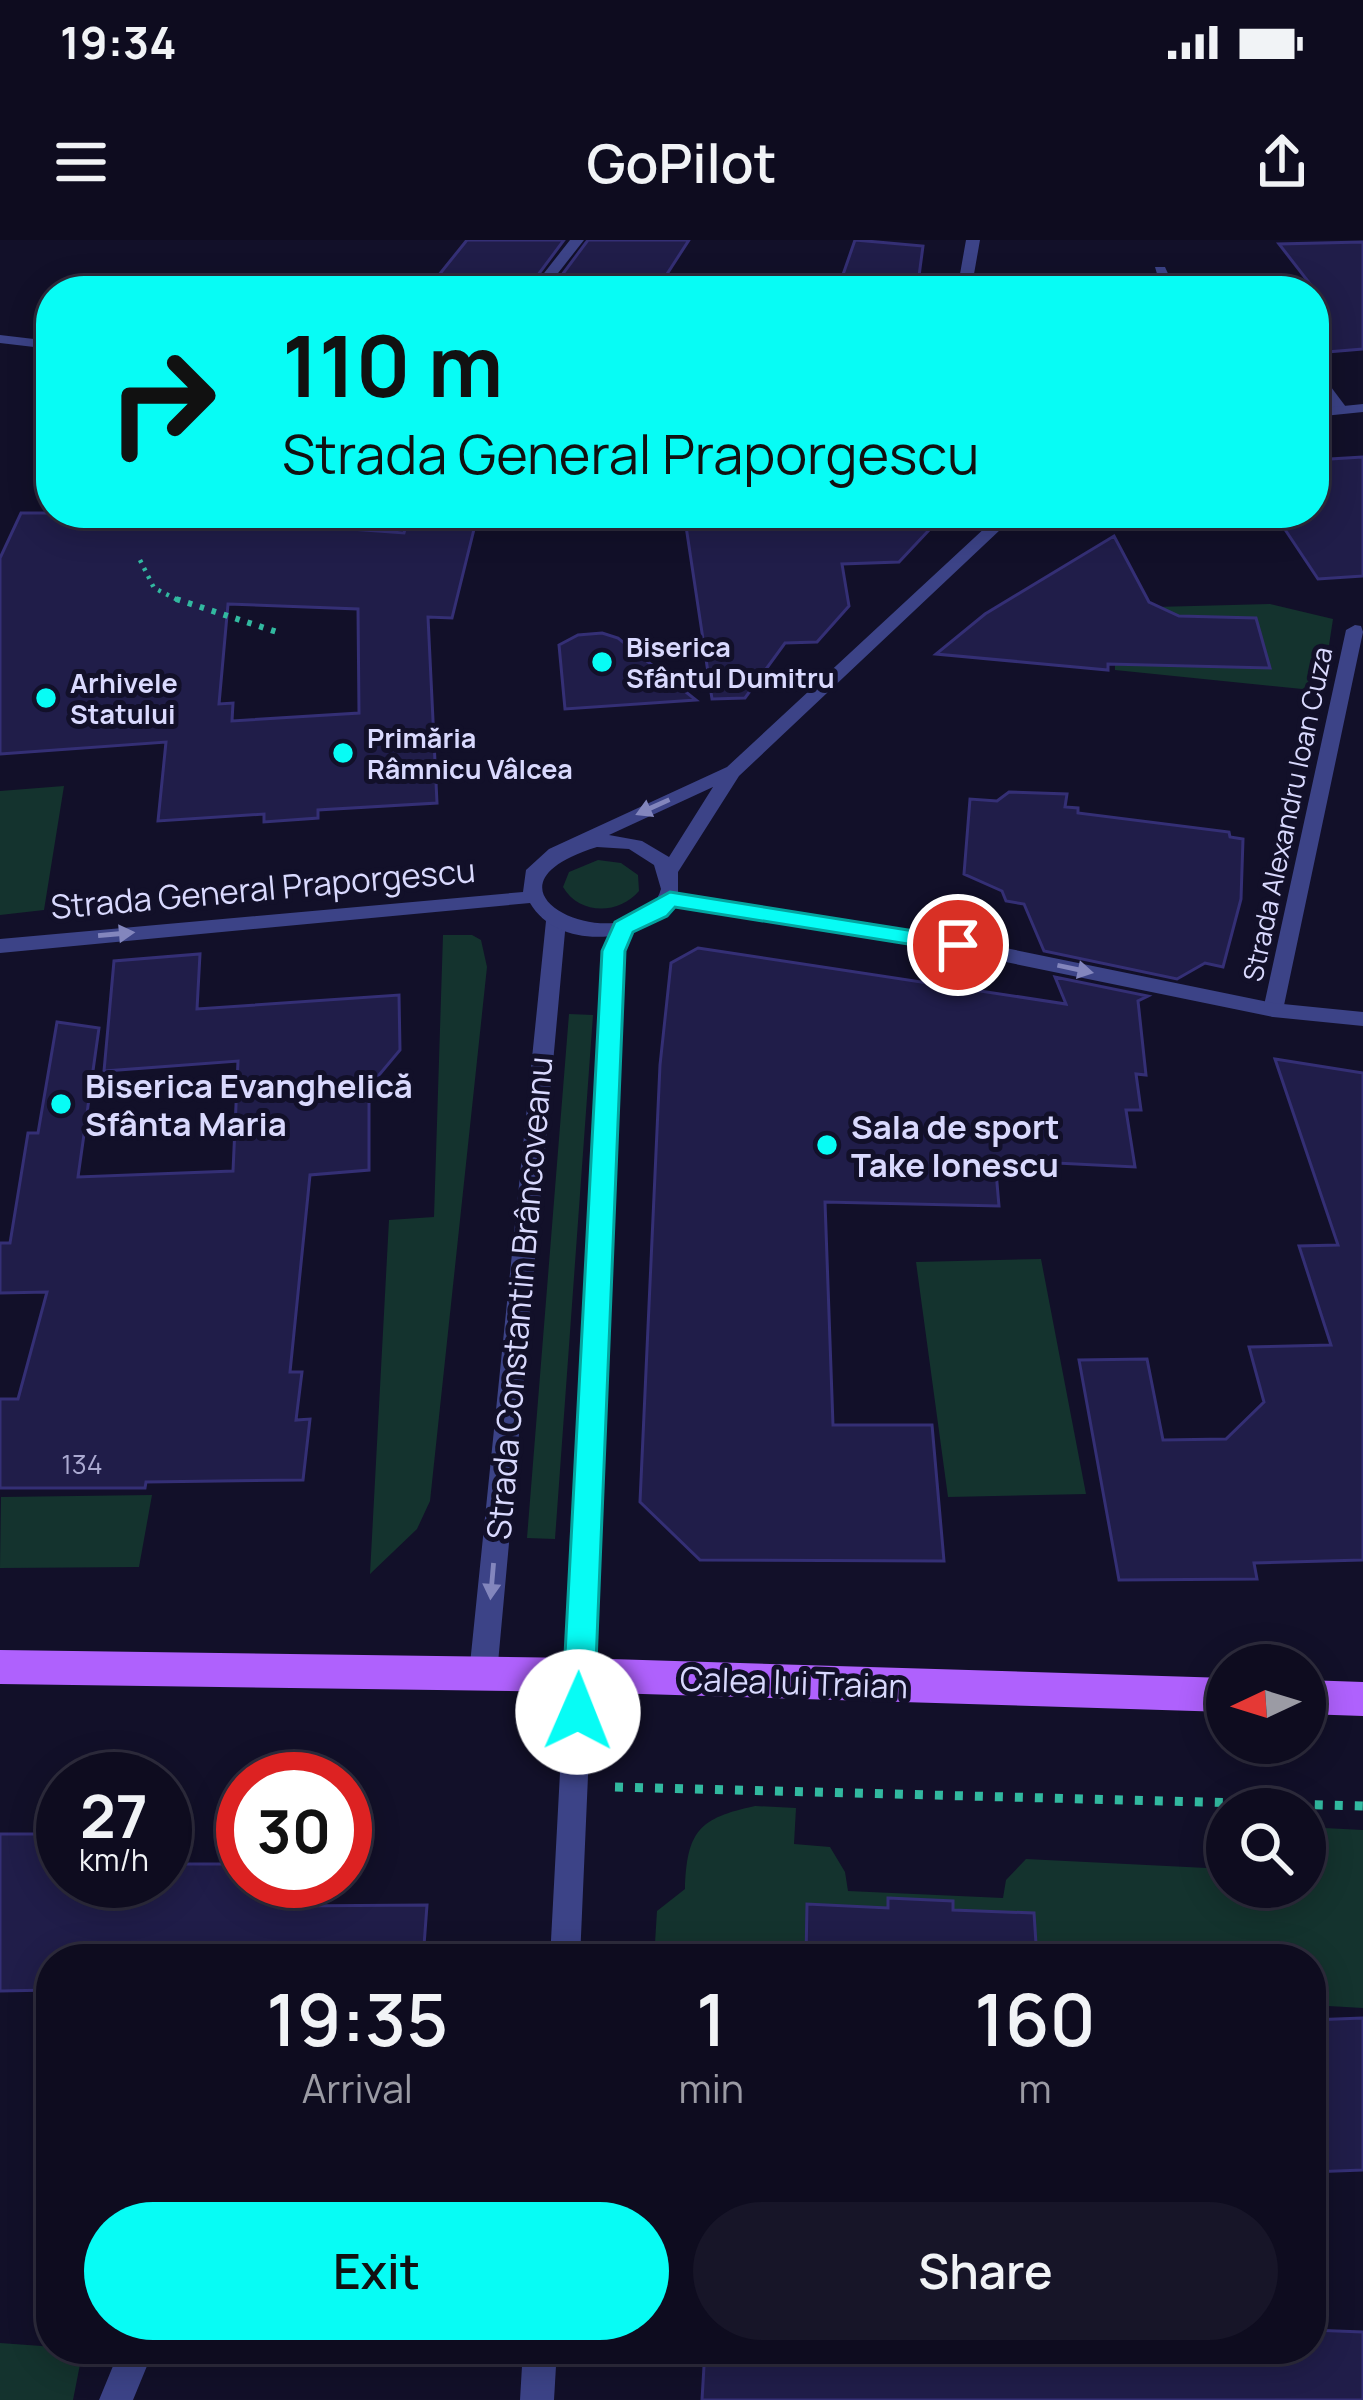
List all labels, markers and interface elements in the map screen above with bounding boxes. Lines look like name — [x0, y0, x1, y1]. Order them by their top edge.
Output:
text: 19:34 — [60, 11, 177, 73]
text: GoPilot — [586, 125, 777, 199]
icon: menu — [48, 129, 114, 195]
icon: share — [1249, 129, 1315, 195]
text: 110 m — [282, 307, 503, 422]
icon: right — [84, 324, 240, 480]
text: Strada General Praporgescu — [282, 416, 979, 490]
place label: Biserica Sfântul Dumitru — [626, 628, 835, 696]
street label: Strada Alexandru Ioan Cuza — [1233, 643, 1341, 985]
marker: Biserica Sfântul Dumitru — [589, 649, 615, 675]
place label: Arhivele Statului — [70, 664, 178, 732]
marker: Arhivele Statului — [33, 685, 59, 711]
place label: Primăria Râmnicu Vâlcea — [367, 719, 573, 787]
marker: Primăria Râmnicu Vâlcea — [330, 740, 356, 766]
one-way arrow — [635, 798, 670, 818]
street label: Strada General Praporgescu — [49, 847, 477, 929]
pin — [907, 894, 1009, 996]
icon: arrive — [925, 912, 991, 978]
one-way arrow — [98, 925, 136, 944]
one-way arrow — [1056, 960, 1094, 979]
street label: Strada Constantin Brâncoveanu — [475, 1055, 563, 1541]
place label: Biserica Evanghelică Sfânta Maria — [85, 1063, 413, 1146]
marker: Biserica Evanghelică Sfânta Maria — [48, 1091, 74, 1117]
place label: Sala de sport Take Ionescu — [851, 1104, 1059, 1187]
marker: Sala de sport Take Ionescu — [814, 1132, 840, 1158]
house number: 134 — [61, 1445, 103, 1482]
one-way arrow — [482, 1563, 501, 1600]
north arrow — [1206, 1644, 1326, 1764]
map controls — [1206, 1644, 1326, 1908]
position arrow — [515, 1649, 641, 1775]
street label: Calea lui Traian — [679, 1656, 909, 1708]
speed limit sign: 30 — [216, 1752, 372, 1908]
text: 27 — [80, 1774, 148, 1856]
button: search — [1206, 1788, 1326, 1908]
text: km/h — [79, 1839, 149, 1880]
text: 19:35 — [266, 1969, 448, 2068]
text: 1 — [696, 1969, 726, 2068]
text: 160 — [974, 1969, 1096, 2068]
text: Arrival — [302, 2061, 413, 2115]
text: min — [679, 2061, 744, 2115]
text: m — [1018, 2061, 1052, 2115]
button: Exit — [84, 2202, 669, 2340]
button: Share — [693, 2202, 1278, 2340]

